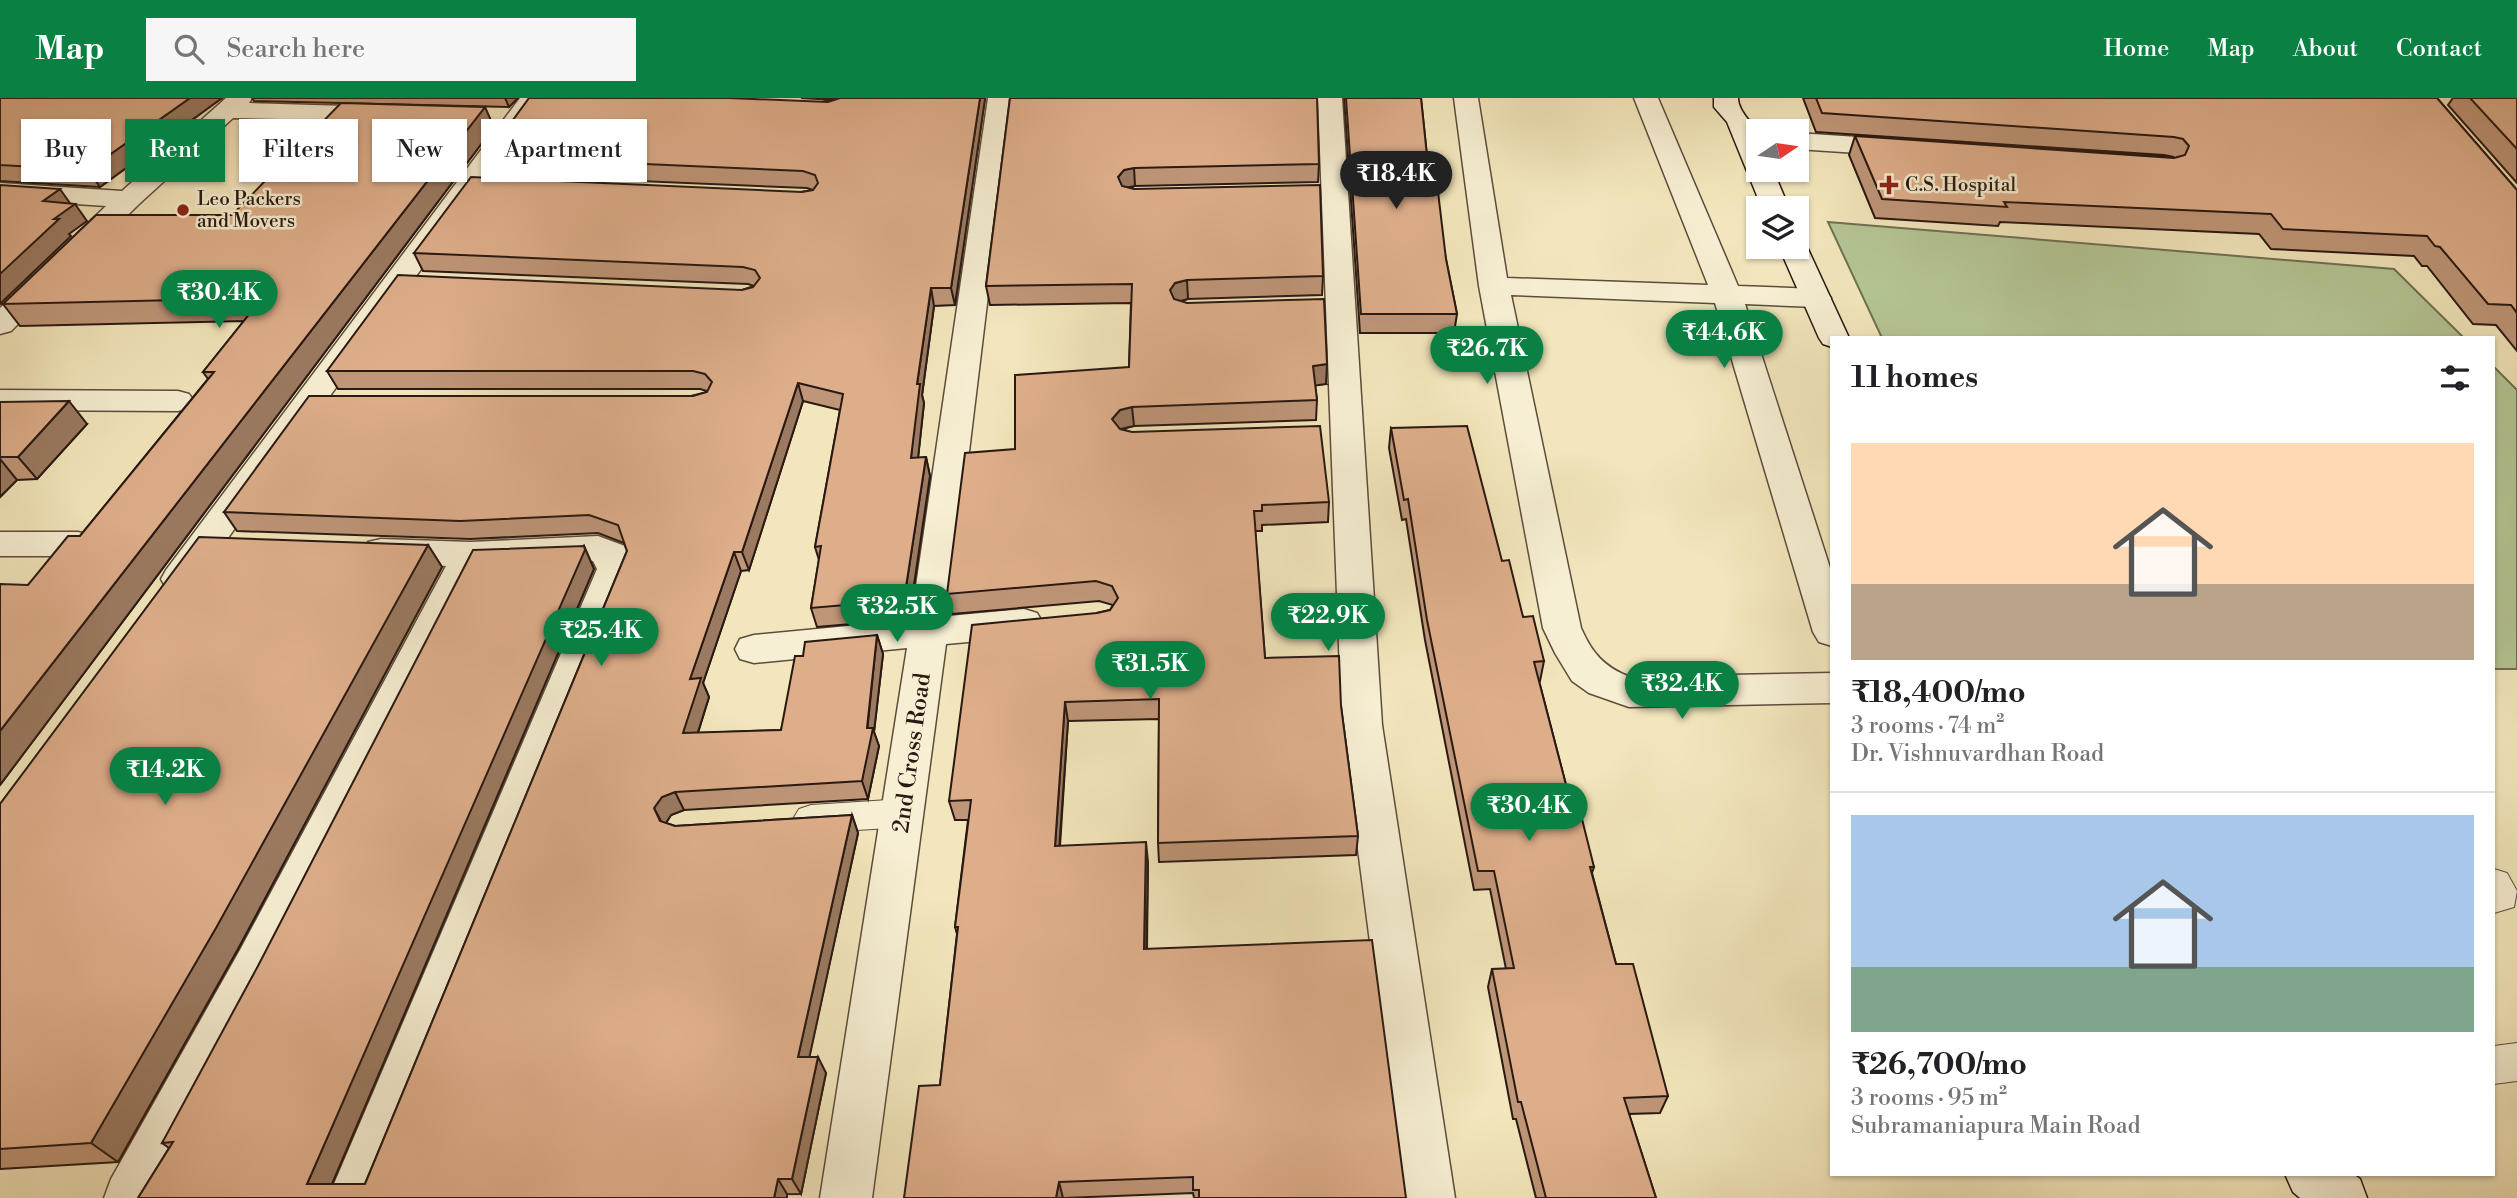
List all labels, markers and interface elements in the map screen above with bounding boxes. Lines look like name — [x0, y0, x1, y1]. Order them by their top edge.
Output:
search box — [146, 18, 636, 81]
text: Map — [35, 29, 104, 70]
icon: search — [170, 30, 208, 68]
text: Search here — [226, 33, 365, 65]
text: Home — [2104, 34, 2169, 64]
text: Map — [2207, 34, 2255, 64]
text: About — [2293, 34, 2358, 64]
text: Contact — [2396, 34, 2482, 64]
chip: Buy — [21, 119, 111, 182]
chip: Rent — [125, 119, 225, 182]
chip: Filters — [239, 119, 358, 182]
chip: New — [372, 119, 467, 182]
chip: Apartment — [481, 119, 647, 182]
north arrow — [1746, 119, 1810, 182]
map controls — [1746, 119, 1809, 259]
pin: ₹18.4K — [1339, 152, 1453, 211]
text: ₹18.4K — [1356, 160, 1436, 188]
place label: C.S. Hospital — [1905, 173, 2016, 197]
marker: C.S. Hospital — [1879, 175, 1899, 195]
place label: Leo Packers and Movers — [197, 187, 301, 233]
button: layers — [1746, 196, 1809, 259]
marker: Leo Packers and Movers — [175, 202, 191, 218]
pin: ₹30.4K — [162, 271, 276, 330]
text: ₹30.4K — [177, 279, 261, 307]
pin: ₹44.6K — [1667, 310, 1781, 370]
text: ₹44.6K — [1682, 319, 1766, 347]
pin: ₹26.7K — [1430, 327, 1544, 386]
text: ₹26.7K — [1446, 335, 1528, 363]
text: 11 homes — [1851, 359, 1978, 397]
icon: filters — [2436, 359, 2474, 397]
icon: home — [2100, 489, 2226, 615]
pin: ₹32.5K — [840, 584, 954, 644]
text: ₹32.5K — [856, 593, 938, 621]
pin: ₹22.9K — [1271, 594, 1385, 653]
text: ₹22.9K — [1287, 602, 1369, 630]
pin: ₹25.4K — [544, 608, 658, 668]
text: ₹25.4K — [560, 617, 642, 645]
pin: ₹31.5K — [1093, 642, 1207, 701]
text: ₹31.5K — [1111, 650, 1189, 678]
pin: ₹32.4K — [1625, 662, 1739, 721]
text: ₹32.4K — [1641, 670, 1723, 698]
street label: 2nd Cross Road — [887, 671, 937, 835]
text: ₹18,400/mo — [1851, 674, 2026, 712]
text: 3 rooms · 74 m² — [1851, 712, 2004, 740]
text: Dr. Vishnuvardhan Road — [1851, 740, 2104, 768]
pin: ₹14.2K — [108, 748, 222, 807]
text: ₹14.2K — [126, 756, 204, 784]
pin: ₹30.4K — [1472, 784, 1586, 843]
text: ₹30.4K — [1487, 792, 1571, 820]
icon: home — [2100, 861, 2226, 987]
text: ₹26,700/mo — [1851, 1046, 2027, 1084]
text: 3 rooms · 95 m² — [1851, 1084, 2007, 1112]
text: Subramaniapura Main Road — [1851, 1112, 2141, 1140]

